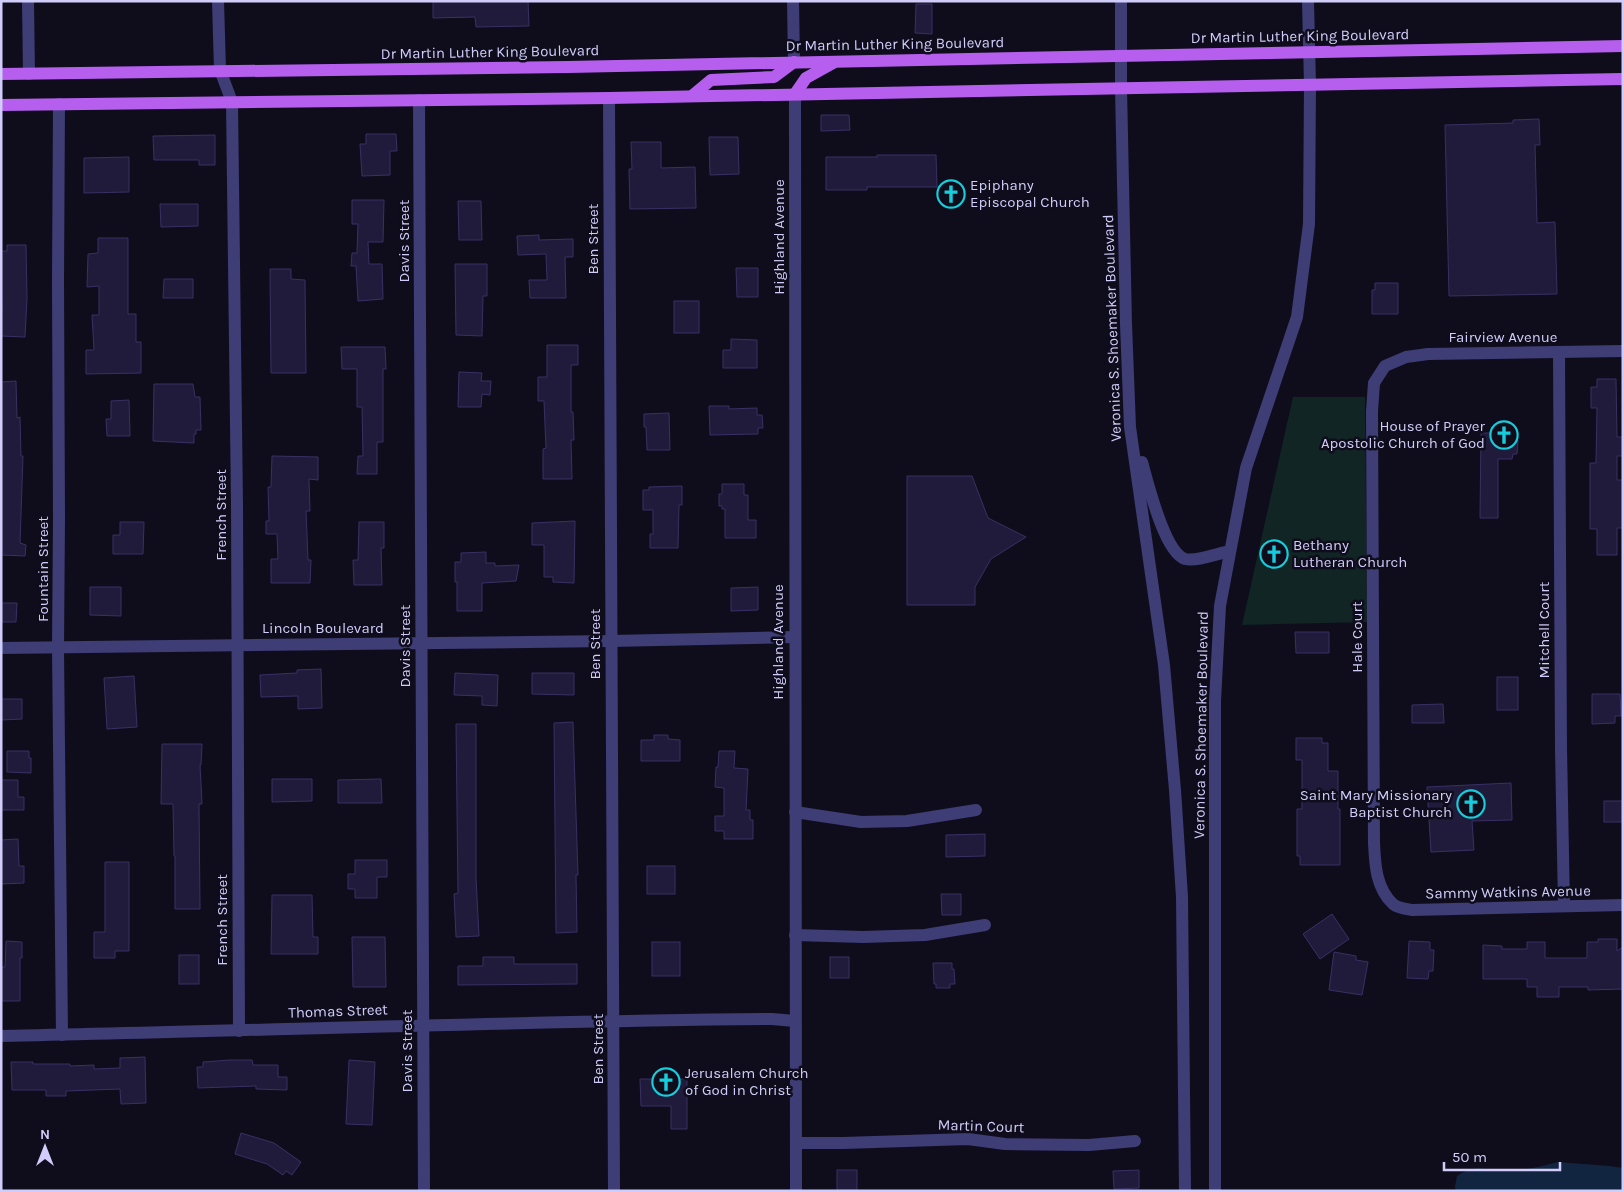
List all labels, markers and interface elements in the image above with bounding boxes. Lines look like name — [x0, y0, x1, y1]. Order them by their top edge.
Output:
street label: Dr Martin Luther King Boulevard — [1190, 25, 1410, 47]
street label: Dr Martin Luther King Boulevard — [785, 33, 1005, 55]
street label: Dr Martin Luther King Boulevard — [380, 41, 600, 63]
place label: Epiphany Episcopal Church — [970, 176, 1090, 211]
street label: Highland Avenue — [770, 179, 788, 295]
church icon: Epiphany Episcopal Church — [936, 179, 966, 209]
street label: Davis Street — [395, 199, 413, 282]
street label: Ben Street — [584, 203, 602, 274]
street label: Veronica S. Shoemaker Boulevard — [1099, 214, 1125, 442]
street label: Fairview Avenue — [1448, 328, 1558, 346]
place label: House of Prayer Apostolic Church of God — [1321, 417, 1486, 452]
church icon: House of Prayer Apostolic Church of God — [1489, 420, 1519, 450]
street label: French Street — [212, 469, 230, 561]
street label: Fountain Street — [34, 516, 52, 622]
place label: Bethany Lutheran Church — [1293, 536, 1407, 571]
church icon: Bethany Lutheran Church — [1259, 539, 1289, 569]
street label: Mitchell Court — [1535, 581, 1553, 678]
street label: Highland Avenue — [769, 584, 787, 700]
street label: Hale Court — [1348, 601, 1366, 673]
street label: Davis Street — [396, 604, 414, 687]
street label: Ben Street — [586, 608, 604, 679]
street label: Veronica S. Shoemaker Boulevard — [1190, 611, 1212, 839]
street label: Lincoln Boulevard — [262, 619, 384, 637]
place label: Saint Mary Missionary Baptist Church — [1300, 786, 1452, 821]
church icon: Saint Mary Missionary Baptist Church — [1456, 789, 1486, 819]
street label: French Street — [213, 874, 231, 966]
street label: Sammy Watkins Avenue — [1425, 882, 1591, 902]
street label: Thomas Street — [288, 1000, 388, 1022]
street label: Davis Street — [398, 1009, 416, 1092]
street label: Ben Street — [589, 1013, 607, 1084]
place label: Jerusalem Church of God in Christ — [685, 1064, 808, 1099]
church icon: Jerusalem Church of God in Christ — [651, 1067, 681, 1097]
street label: Martin Court — [937, 1115, 1025, 1137]
north arrow — [20, 1122, 70, 1172]
text: N — [40, 1126, 50, 1143]
scale bar — [1444, 1140, 1560, 1172]
text: 50 m — [1452, 1148, 1487, 1166]

